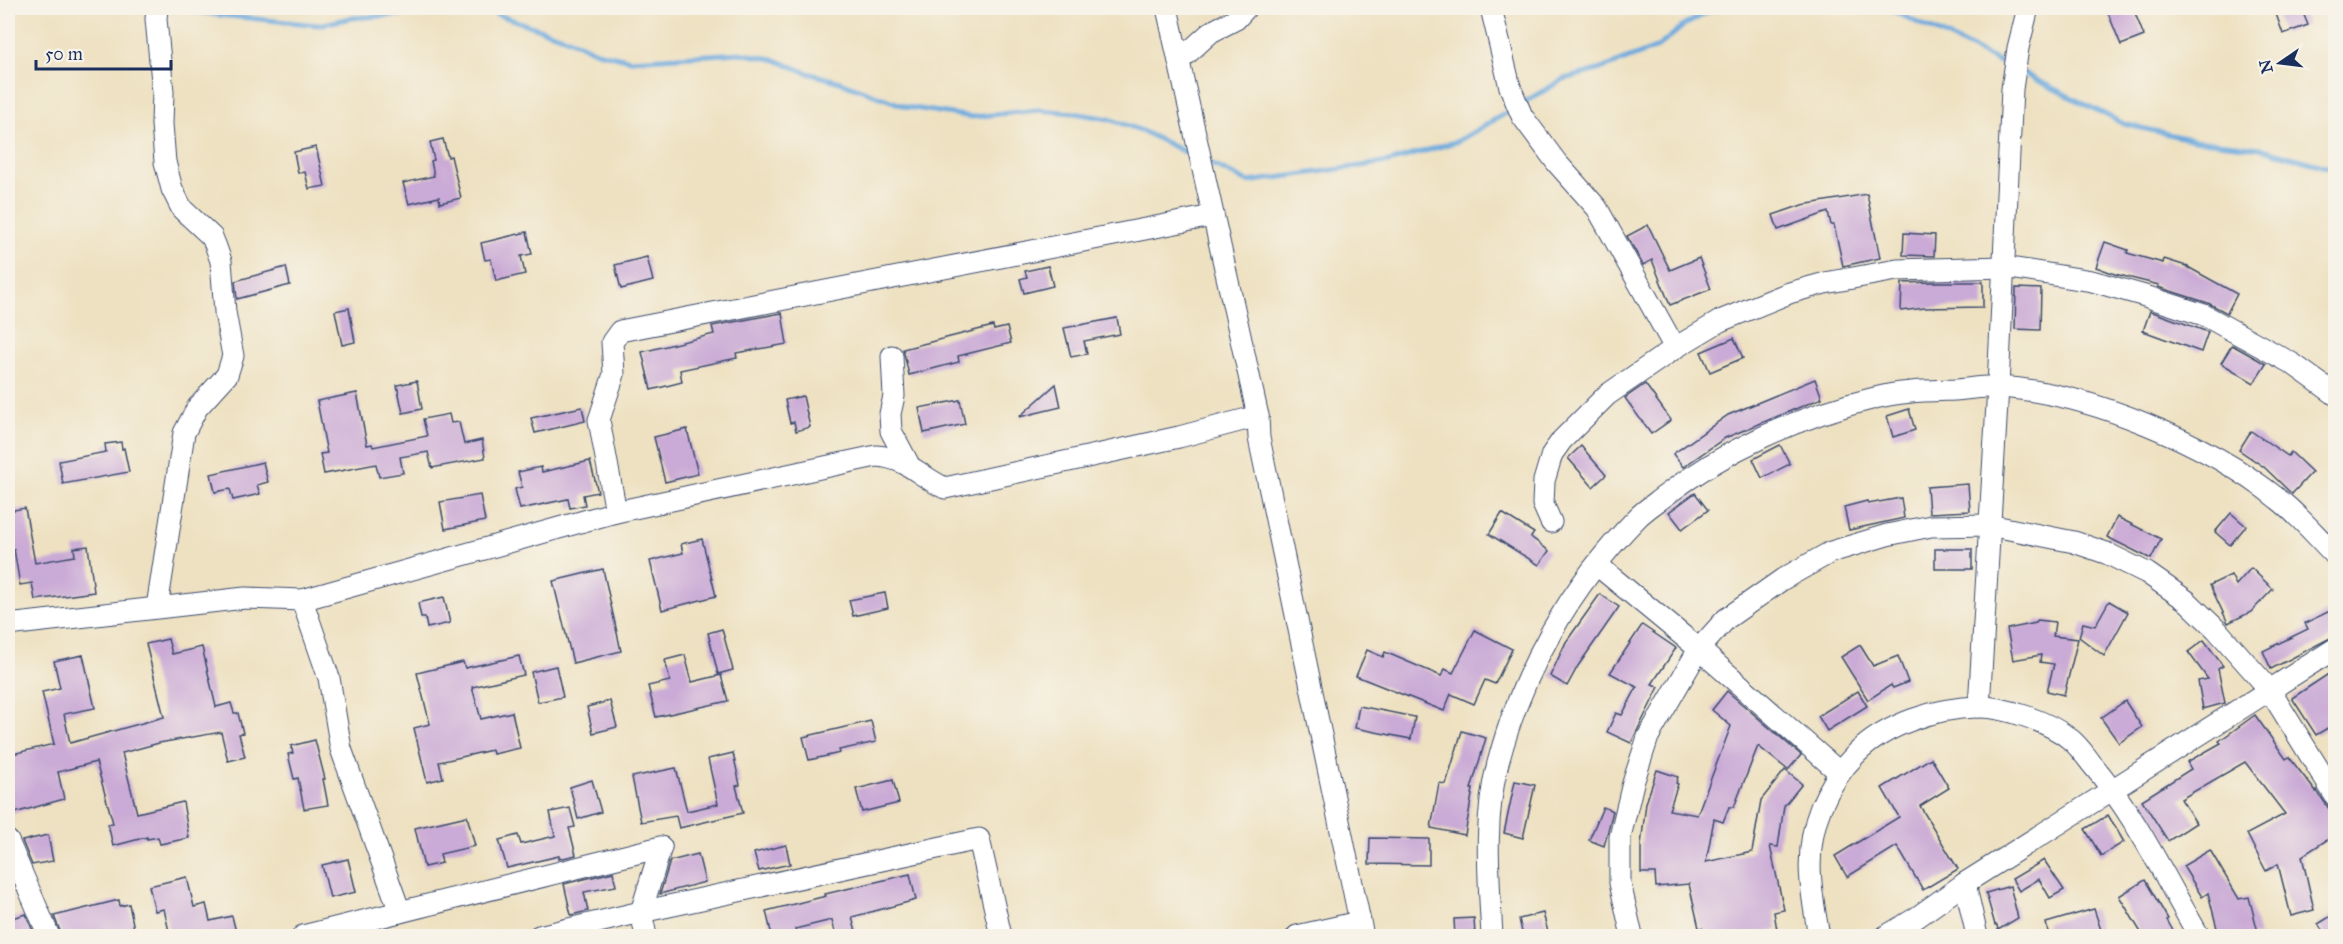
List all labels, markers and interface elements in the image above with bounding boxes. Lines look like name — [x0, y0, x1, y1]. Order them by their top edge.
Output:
scale bar — [36, 33, 171, 71]
north arrow — [2250, 33, 2310, 93]
text: 50 m — [45, 43, 83, 65]
text: N — [2255, 57, 2277, 75]

